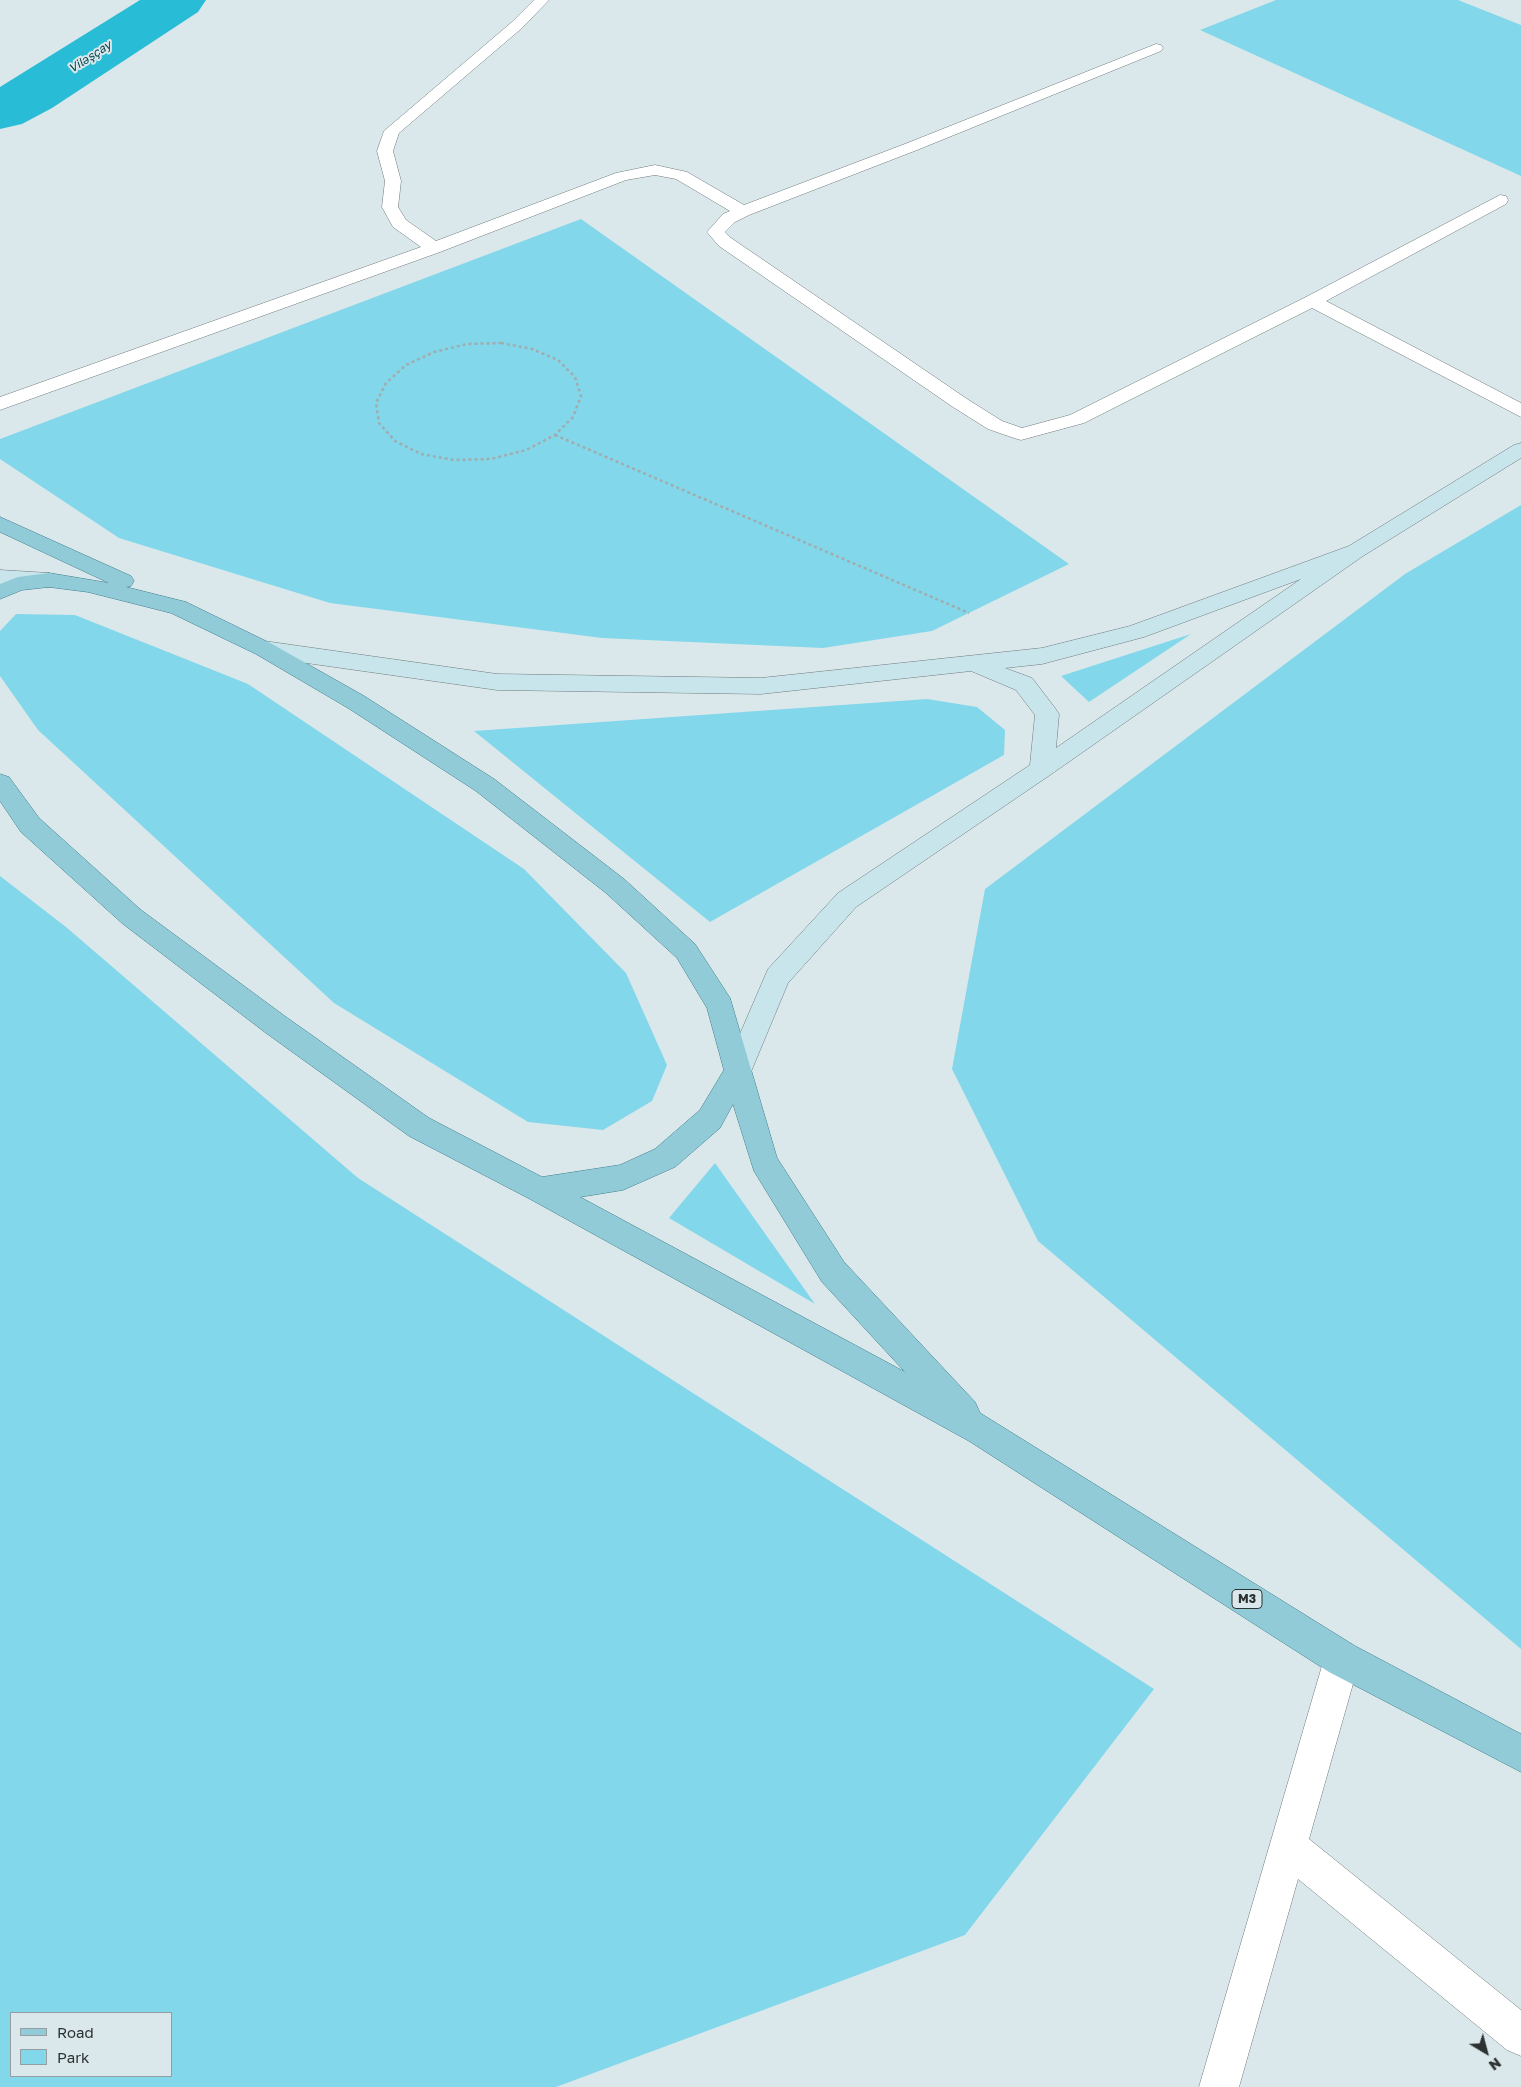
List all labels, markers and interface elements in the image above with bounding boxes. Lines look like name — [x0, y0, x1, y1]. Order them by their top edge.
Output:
water label: Viləşçay — [66, 38, 114, 76]
road number: M3 — [1232, 1590, 1262, 1608]
legend — [10, 2012, 172, 2077]
text: Road — [57, 2023, 94, 2041]
north arrow — [1461, 2027, 1511, 2077]
text: Park — [57, 2048, 89, 2066]
text: N — [1486, 2054, 1505, 2074]

